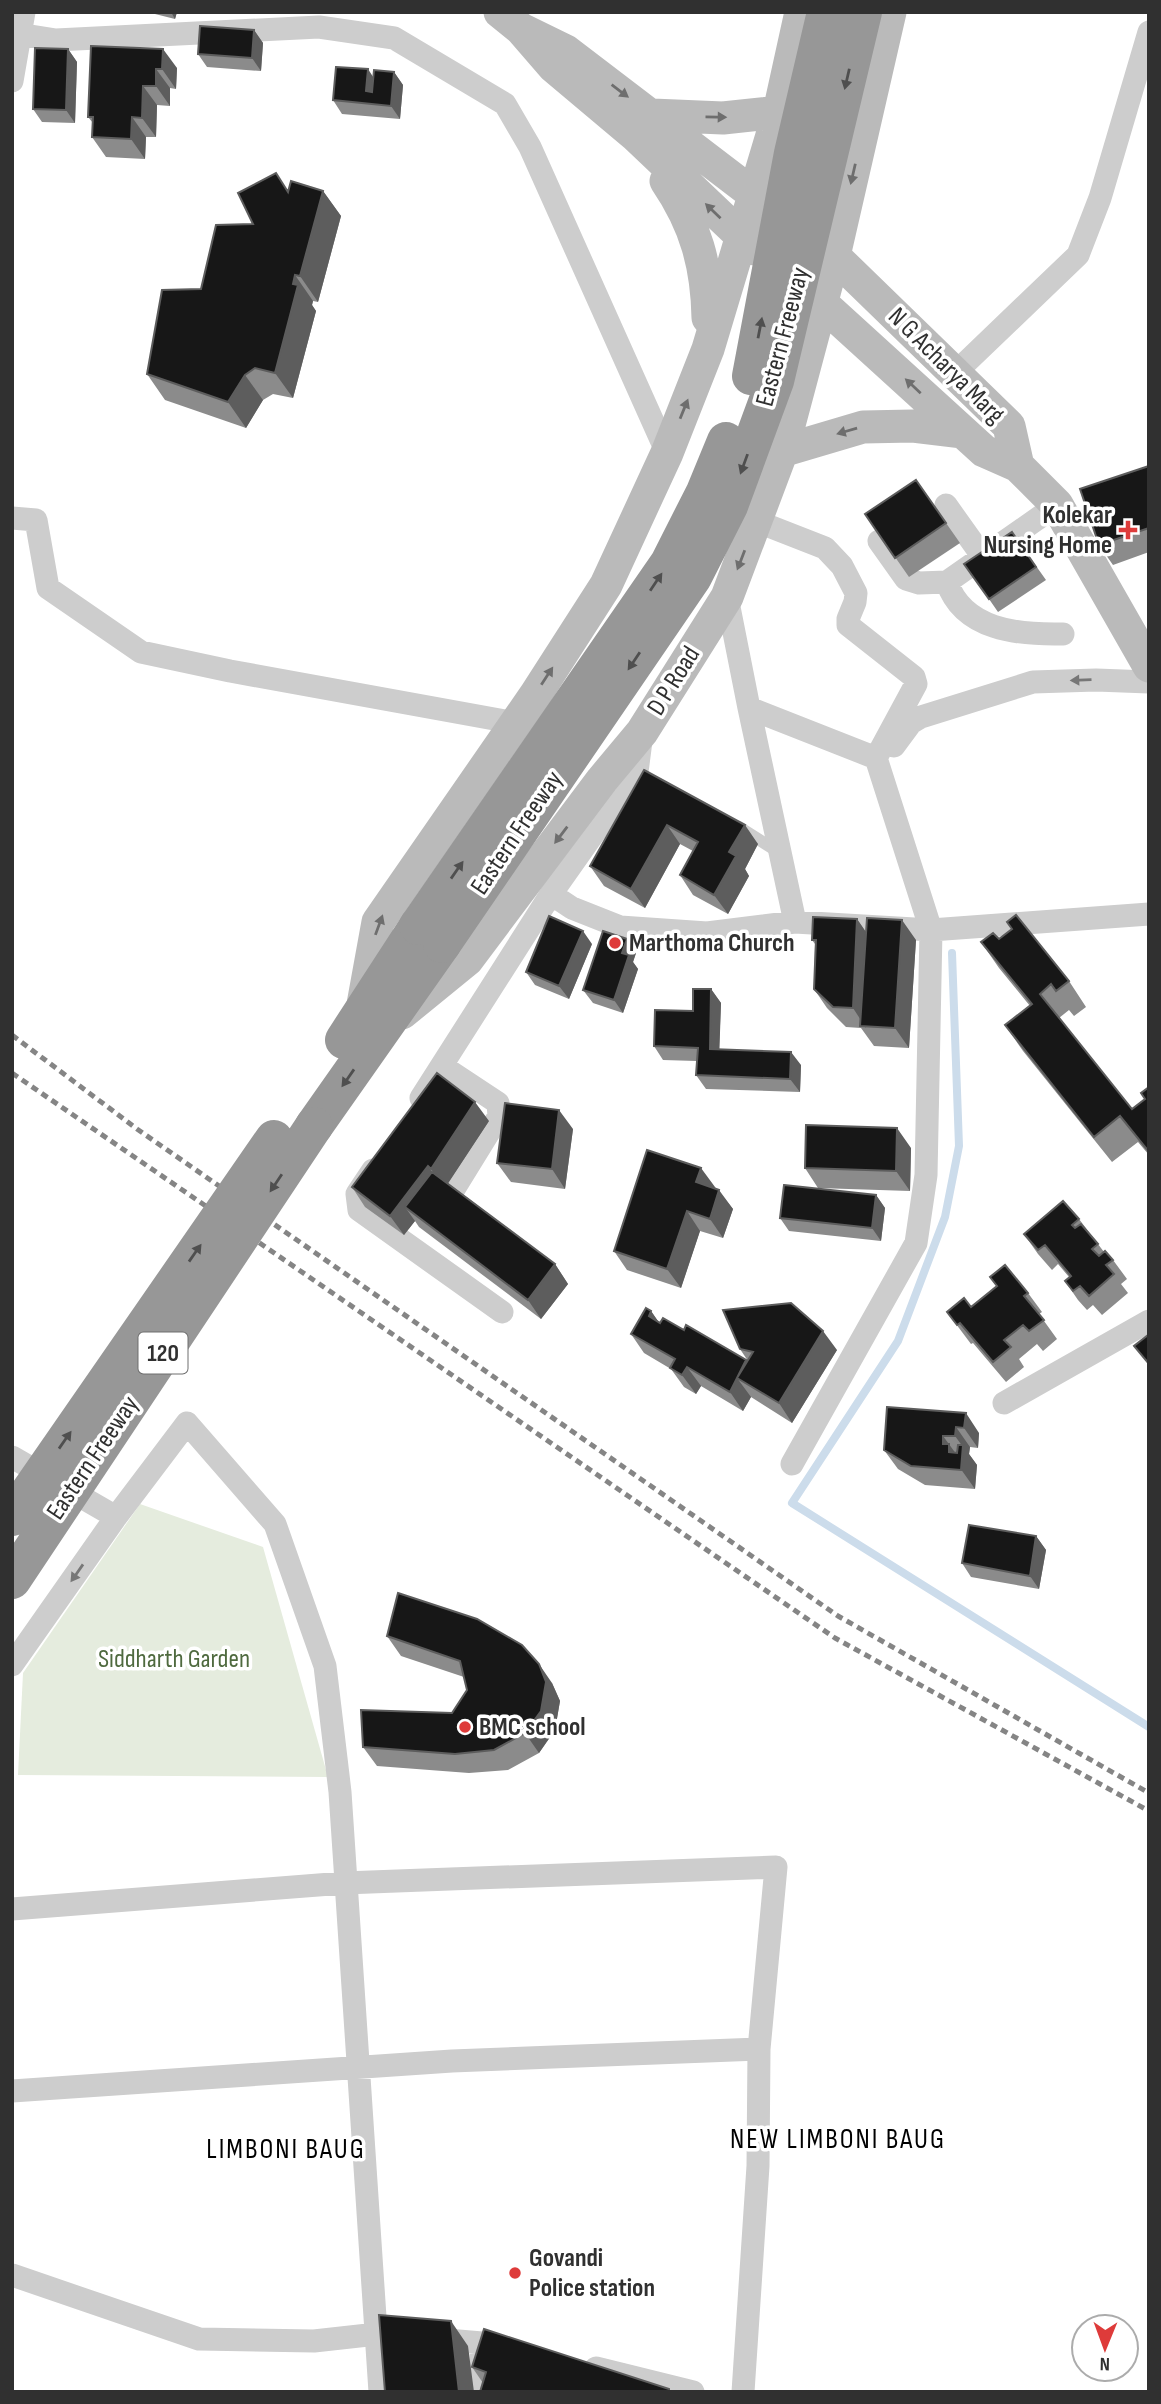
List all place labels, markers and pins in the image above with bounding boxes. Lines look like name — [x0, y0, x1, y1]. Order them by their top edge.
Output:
place label: Kolekar Nursing Home — [984, 500, 1112, 561]
marker: Kolekar Nursing Home — [1118, 520, 1138, 540]
place label: Marthoma Church — [629, 928, 794, 959]
marker: Marthoma Church — [607, 935, 623, 951]
place label: BMC school — [479, 1712, 586, 1743]
marker: BMC school — [457, 1719, 473, 1735]
place label: Govandi Police station — [529, 2243, 655, 2304]
marker: Govandi Police station — [507, 2265, 523, 2281]

